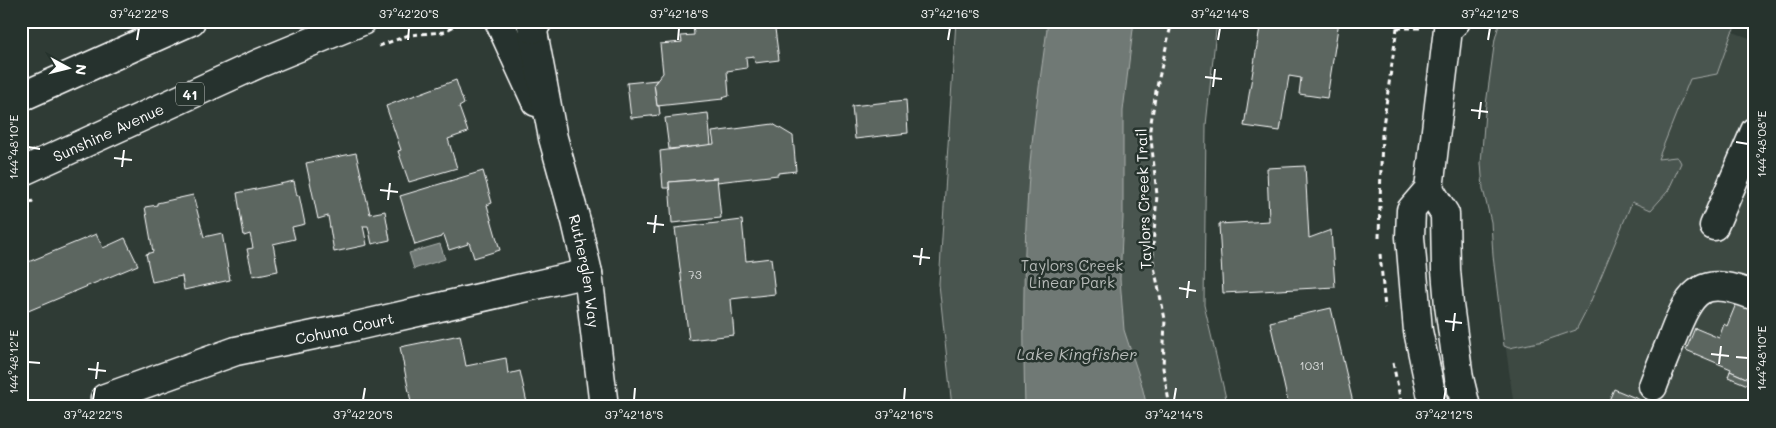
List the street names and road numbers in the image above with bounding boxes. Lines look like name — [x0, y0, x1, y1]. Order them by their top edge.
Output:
road number: 41 — [176, 82, 204, 106]
street label: Sunshine Avenue — [50, 98, 167, 166]
street label: Taylors Creek Trail — [1131, 128, 1155, 270]
street label: Rutherglen Way — [565, 212, 604, 329]
street label: Cohuna Court — [293, 308, 396, 349]

